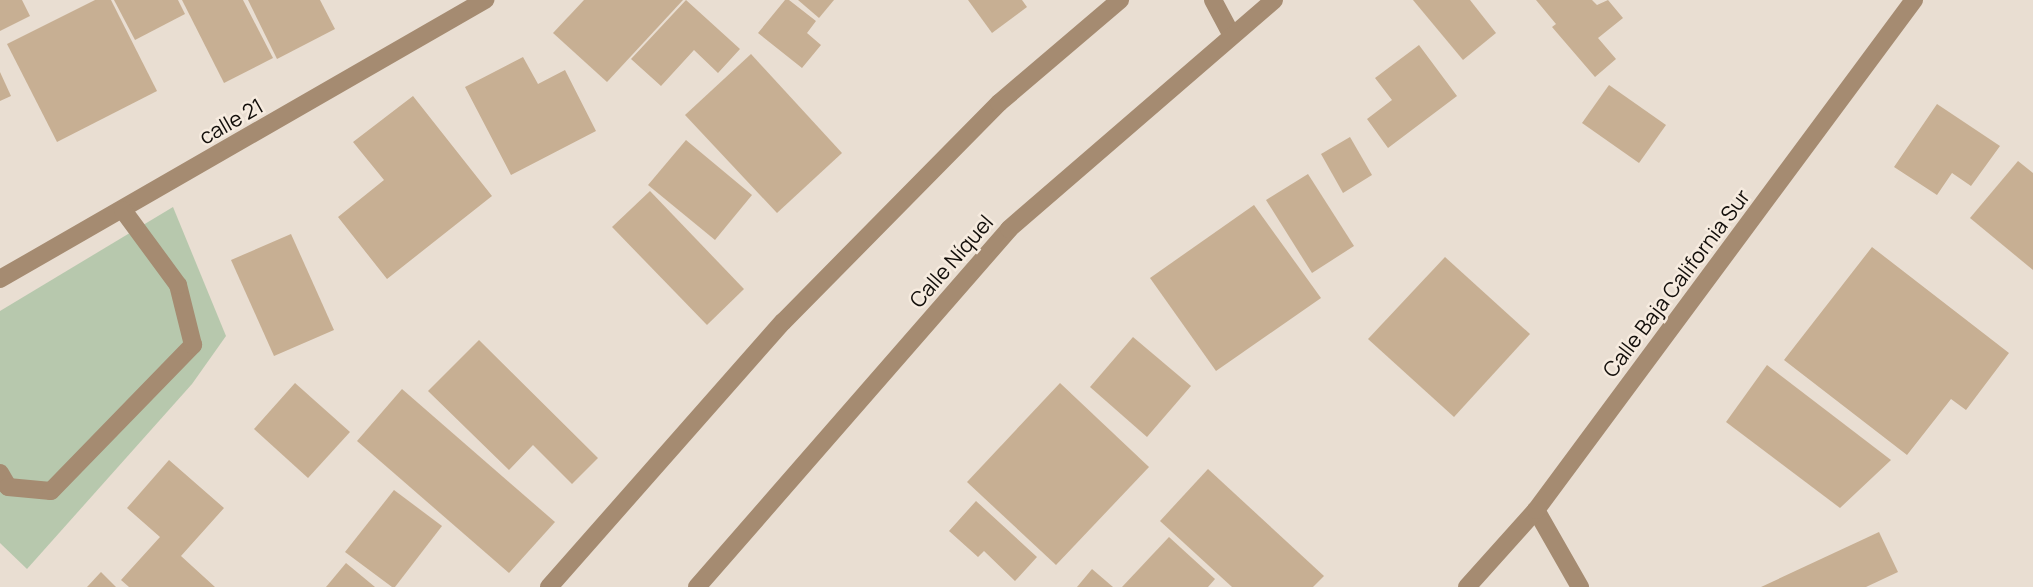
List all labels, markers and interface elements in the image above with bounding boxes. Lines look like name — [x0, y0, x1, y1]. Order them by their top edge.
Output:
street label: calle 21 — [195, 93, 267, 149]
street label: Calle Baja California Sur — [1597, 184, 1755, 382]
street label: Calle Níquel — [904, 210, 998, 312]

